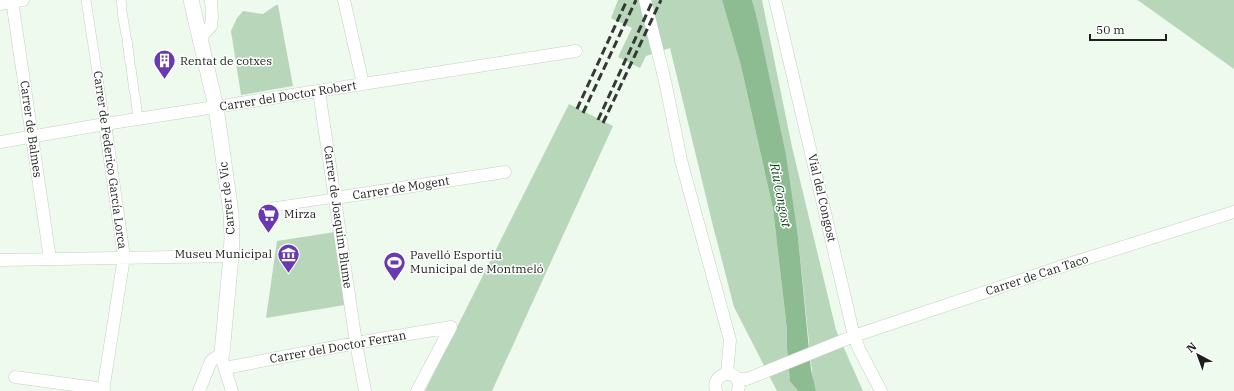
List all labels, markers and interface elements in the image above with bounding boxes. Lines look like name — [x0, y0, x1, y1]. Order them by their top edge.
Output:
scale bar — [1090, 16, 1166, 42]
text: 50 m — [1096, 22, 1125, 37]
building icon: Rentat de cotxes — [152, 48, 178, 81]
place label: Rentat de cotxes — [180, 53, 272, 68]
street label: Carrer de Federico García Lorca — [91, 70, 130, 250]
street label: Carrer del Doctor Robert — [218, 77, 357, 114]
street label: Carrer de Balmes — [17, 79, 46, 179]
street label: Carrer de Joaquim Blume — [321, 144, 356, 289]
street label: Vial del Congost — [805, 152, 840, 243]
water label: Riu Congost — [766, 160, 795, 229]
street label: Carrer de Vic — [215, 161, 238, 235]
street label: Carrer de Mogent — [351, 172, 450, 203]
supermarket icon: Mirza — [255, 201, 281, 234]
place label: Mirza — [284, 206, 317, 221]
museum icon: Museu Municipal — [275, 241, 301, 274]
place label: Museu Municipal — [175, 246, 272, 261]
place label: Pavelló Esportiu Municipal de Montmeló — [410, 247, 544, 276]
sports icon: Pavelló Esportiu Municipal de Montmeló — [382, 249, 408, 282]
street label: Carrer de Can Taco — [983, 251, 1090, 298]
street label: Carrer del Doctor Ferran — [268, 327, 408, 366]
north arrow — [1178, 335, 1218, 375]
text: N — [1184, 339, 1200, 356]

